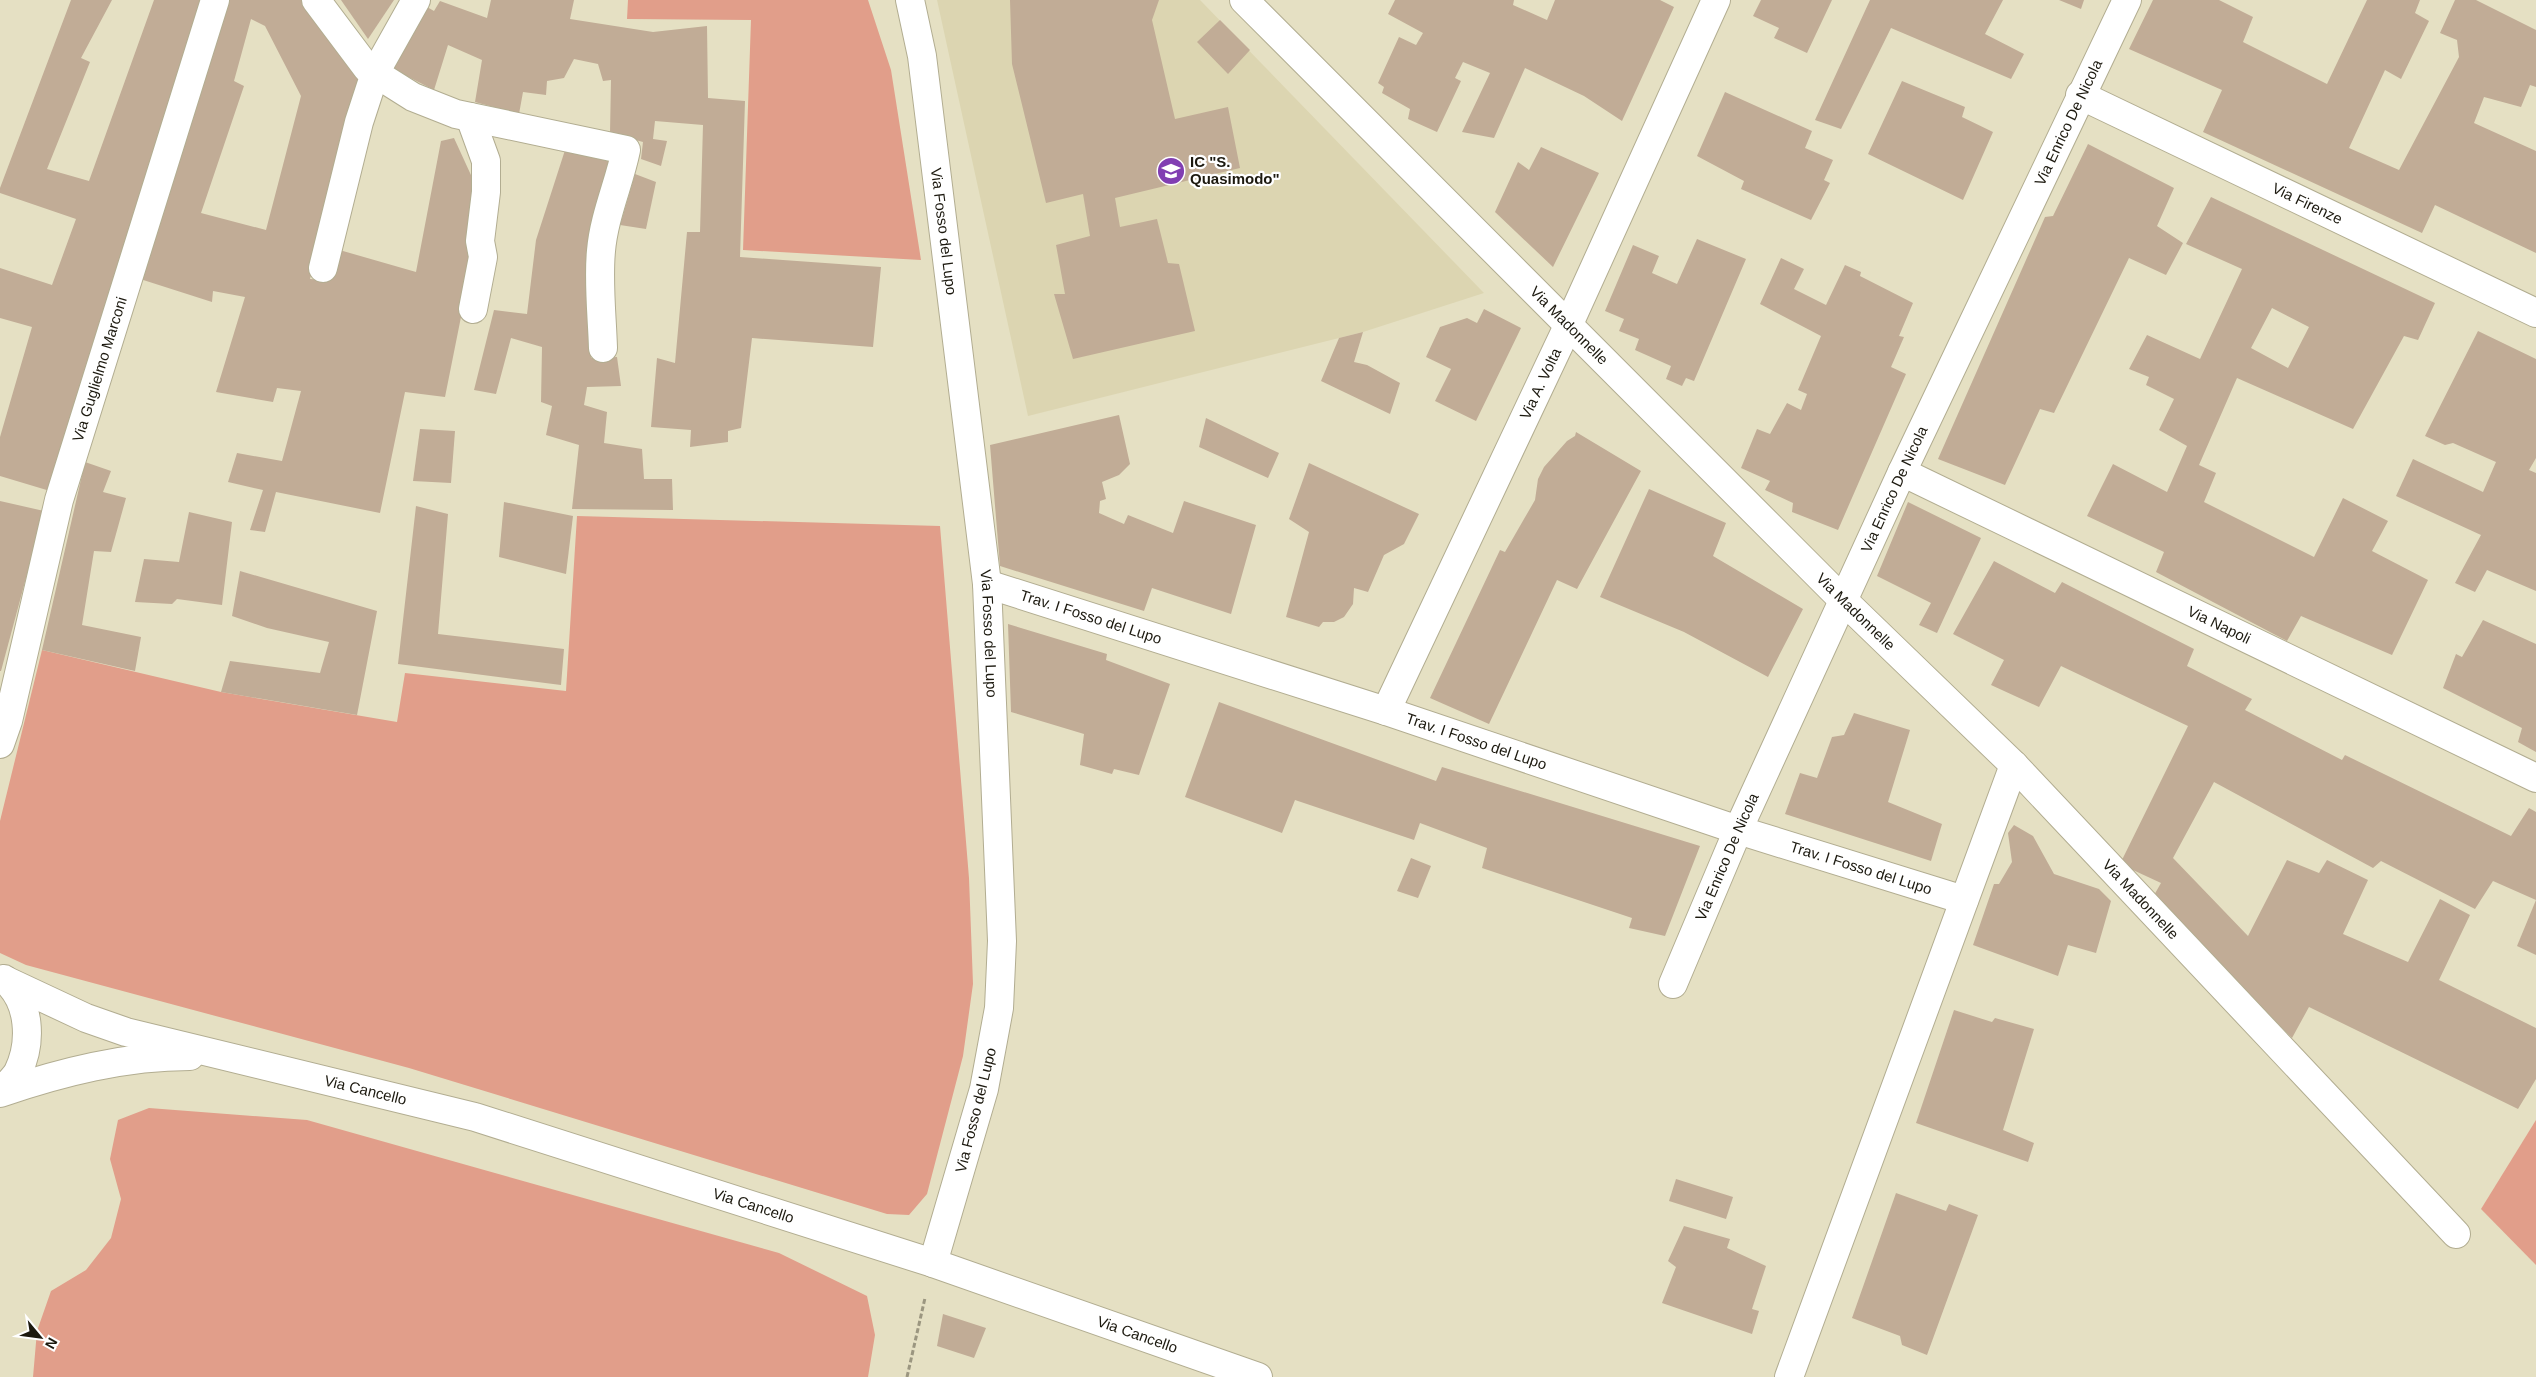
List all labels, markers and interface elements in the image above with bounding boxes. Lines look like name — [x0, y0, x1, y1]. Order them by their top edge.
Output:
street label: Via Enrico De Nicola — [2031, 56, 2106, 188]
place label: IC "S. Quasimodo" — [1190, 153, 1280, 187]
school or university icon: IC "S. Quasimodo" — [1156, 156, 1186, 186]
street label: Via Fosso del Lupo — [928, 167, 960, 296]
street label: Via Firenze — [2270, 179, 2345, 227]
street label: Via Madonnelle — [1527, 283, 1612, 368]
street label: Via Guglielmo Marconi — [69, 295, 130, 444]
street label: Via A. Volta — [1516, 345, 1565, 422]
street label: Via Enrico De Nicola — [1857, 423, 1931, 555]
street label: Via Fosso del Lupo — [977, 569, 1001, 698]
street label: Via Madonnelle — [1813, 569, 1899, 654]
street label: Trav. I Fosso del Lupo — [1018, 586, 1164, 647]
street label: Via Napoli — [2185, 602, 2254, 647]
street label: Trav. I Fosso del Lupo — [1404, 709, 1549, 773]
street label: Via Enrico De Nicola — [1692, 790, 1762, 923]
street label: Trav. I Fosso del Lupo — [1788, 838, 1934, 898]
street label: Via Madonnelle — [2099, 856, 2183, 942]
street label: Via Fosso del Lupo — [952, 1046, 999, 1174]
street label: Via Cancello — [323, 1072, 408, 1108]
street label: Via Cancello — [711, 1184, 796, 1226]
north arrow — [15, 1312, 65, 1362]
street label: Via Cancello — [1095, 1312, 1180, 1356]
text: N — [42, 1335, 61, 1352]

